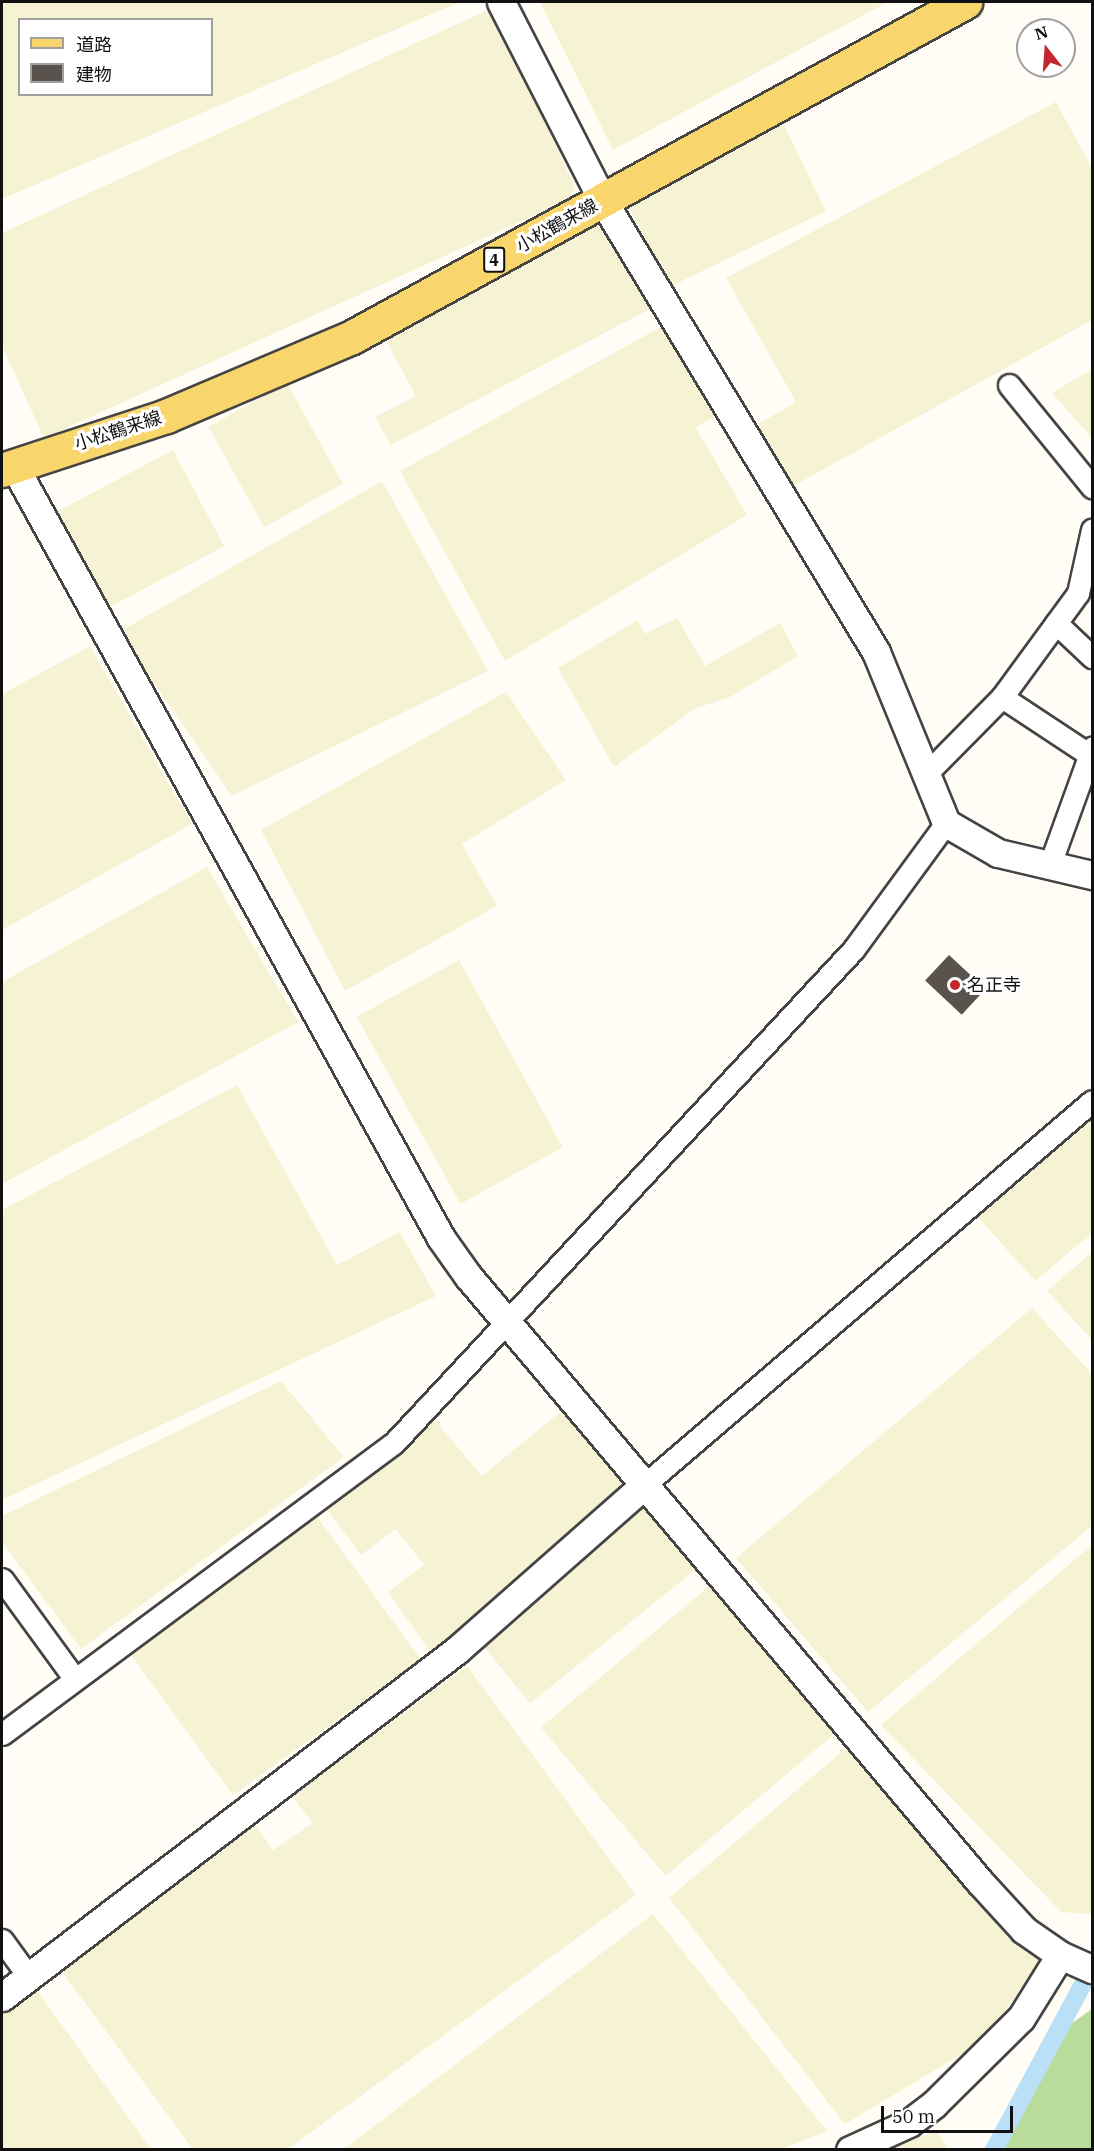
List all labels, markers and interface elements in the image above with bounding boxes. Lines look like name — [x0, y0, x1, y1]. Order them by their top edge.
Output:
legend — [18, 18, 213, 96]
north arrow — [1016, 18, 1076, 78]
text: N — [1032, 21, 1050, 44]
text: 道路 — [76, 33, 112, 56]
text: 建物 — [76, 63, 112, 86]
street label: 小松鶴来線 — [512, 195, 602, 257]
road number: 4 — [482, 247, 506, 273]
street label: 小松鶴来線 — [72, 407, 164, 455]
place label: 名正寺 — [967, 974, 1021, 996]
marker: 名正寺 — [948, 978, 962, 992]
scale bar — [884, 2094, 1016, 2132]
text: 50 m — [892, 2105, 935, 2128]

